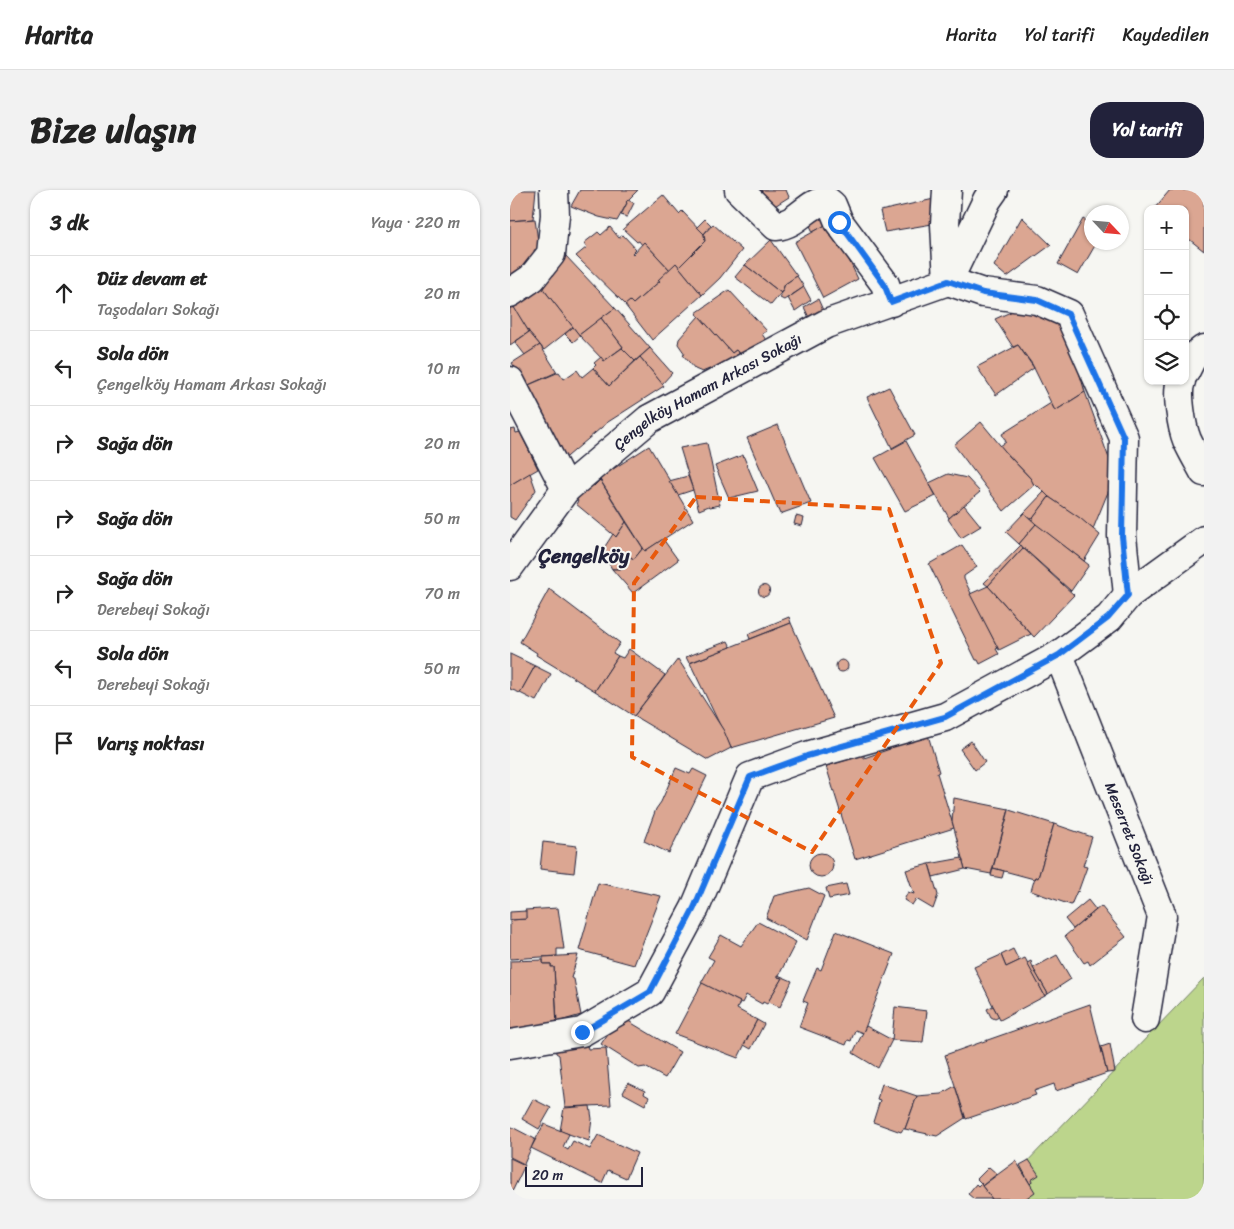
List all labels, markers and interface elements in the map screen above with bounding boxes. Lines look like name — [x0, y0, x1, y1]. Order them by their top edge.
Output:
text: Harita — [25, 14, 93, 56]
text: Harita — [946, 19, 997, 51]
text: Yol tarifi — [1025, 19, 1094, 51]
text: Kaydedilen — [1122, 19, 1209, 51]
text: Bize ulaşın — [30, 99, 196, 161]
button: Yol tarifi — [1090, 102, 1204, 158]
text: 3 dk — [50, 204, 89, 242]
north arrow — [1084, 205, 1129, 250]
map controls — [1144, 205, 1189, 385]
button: + — [1144, 205, 1189, 250]
text: Yaya · 220 m — [371, 208, 460, 237]
route start — [828, 211, 851, 234]
button: − — [1144, 250, 1189, 295]
text: Düz devam et — [97, 262, 208, 295]
icon: ahead — [50, 279, 78, 307]
text: 20 m — [424, 279, 460, 308]
text: Taşodaları Sokağı — [97, 295, 219, 324]
button: locate — [1144, 295, 1189, 340]
street label: Çengelköy Hamam Arkası Sokağı — [607, 326, 807, 457]
text: Sola dön — [97, 337, 168, 370]
button: layers — [1144, 340, 1189, 385]
icon: left — [50, 354, 78, 382]
text: 10 m — [427, 354, 460, 383]
text: Çengelköy Hamam Arkası Sokağı — [97, 370, 327, 399]
text: Sağa dön — [97, 427, 172, 460]
icon: right — [50, 429, 78, 457]
text: 20 m — [424, 429, 460, 458]
text: Sağa dön — [97, 502, 172, 535]
icon: right — [50, 504, 78, 532]
text: 50 m — [424, 504, 460, 533]
district label: Çengelköy — [538, 539, 630, 574]
text: Sağa dön — [97, 562, 172, 595]
icon: right — [50, 579, 78, 607]
text: 70 m — [424, 579, 460, 608]
text: Derebeyi Sokağı — [97, 595, 210, 624]
text: Sola dön — [97, 637, 168, 670]
icon: left — [50, 654, 78, 682]
text: 50 m — [424, 654, 460, 683]
text: Derebeyi Sokağı — [97, 670, 210, 699]
text: Varış noktası — [97, 727, 204, 760]
icon: arrive — [50, 729, 78, 757]
street label: Meserret Sokağı — [1097, 778, 1162, 889]
route end — [571, 1021, 594, 1044]
text: 20 m — [532, 1163, 563, 1188]
scale bar — [525, 1164, 642, 1187]

